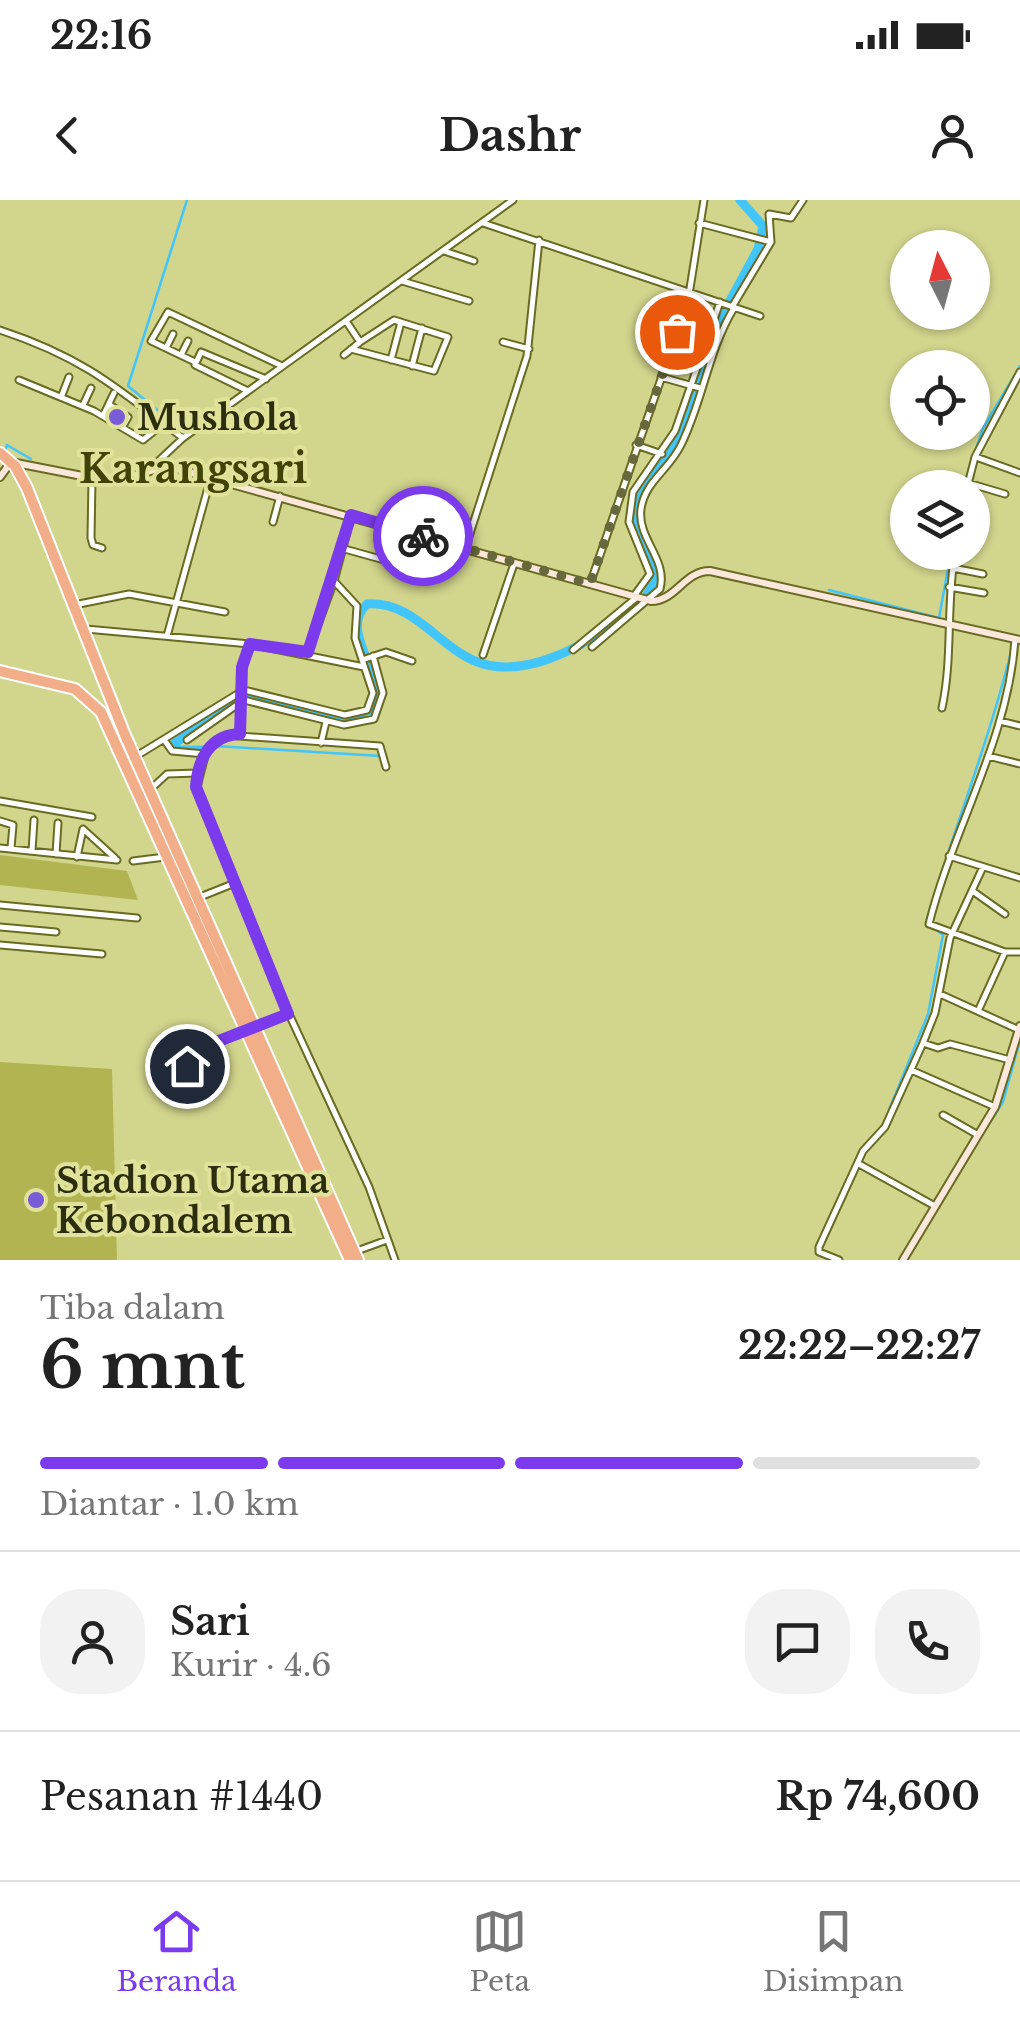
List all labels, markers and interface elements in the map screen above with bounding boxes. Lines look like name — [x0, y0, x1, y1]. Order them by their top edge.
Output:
text: 22:16 — [50, 12, 152, 59]
text: Dashr — [439, 107, 581, 163]
icon: back — [40, 108, 95, 163]
icon: person — [925, 108, 980, 163]
north arrow — [890, 230, 990, 330]
map controls — [890, 230, 990, 570]
pin — [635, 290, 720, 375]
icon: bag — [650, 305, 705, 360]
button: locate — [890, 350, 990, 450]
place label: Mushola — [137, 396, 298, 439]
marker: Mushola — [106, 406, 128, 428]
district label: Karangsari — [79, 444, 307, 494]
button: layers — [890, 470, 990, 570]
courier — [373, 486, 473, 586]
icon: bike — [396, 509, 451, 564]
pin — [145, 1024, 230, 1109]
icon: home — [160, 1039, 215, 1094]
place label: Stadion Utama Kebondalem — [56, 1159, 329, 1242]
marker: Stadion Utama Kebondalem — [25, 1189, 47, 1211]
text: Tiba dalam — [40, 1288, 225, 1328]
text: 22:22–22:27 — [738, 1322, 980, 1369]
text: 6 mnt — [40, 1325, 245, 1406]
text: Diantar · 1.0 km — [40, 1484, 299, 1524]
button: person — [40, 1589, 145, 1694]
button: chat — [745, 1589, 850, 1694]
button: phone — [875, 1589, 980, 1694]
text: Sari — [170, 1598, 250, 1645]
text: Kurir · 4.6 — [170, 1645, 331, 1685]
text: Pesanan #1440 — [40, 1773, 323, 1820]
text: Rp 74,600 — [776, 1773, 980, 1820]
tab: Beranda — [116, 1904, 237, 1999]
tab: Peta — [470, 1904, 530, 1999]
tab: Disimpan — [763, 1904, 903, 1999]

